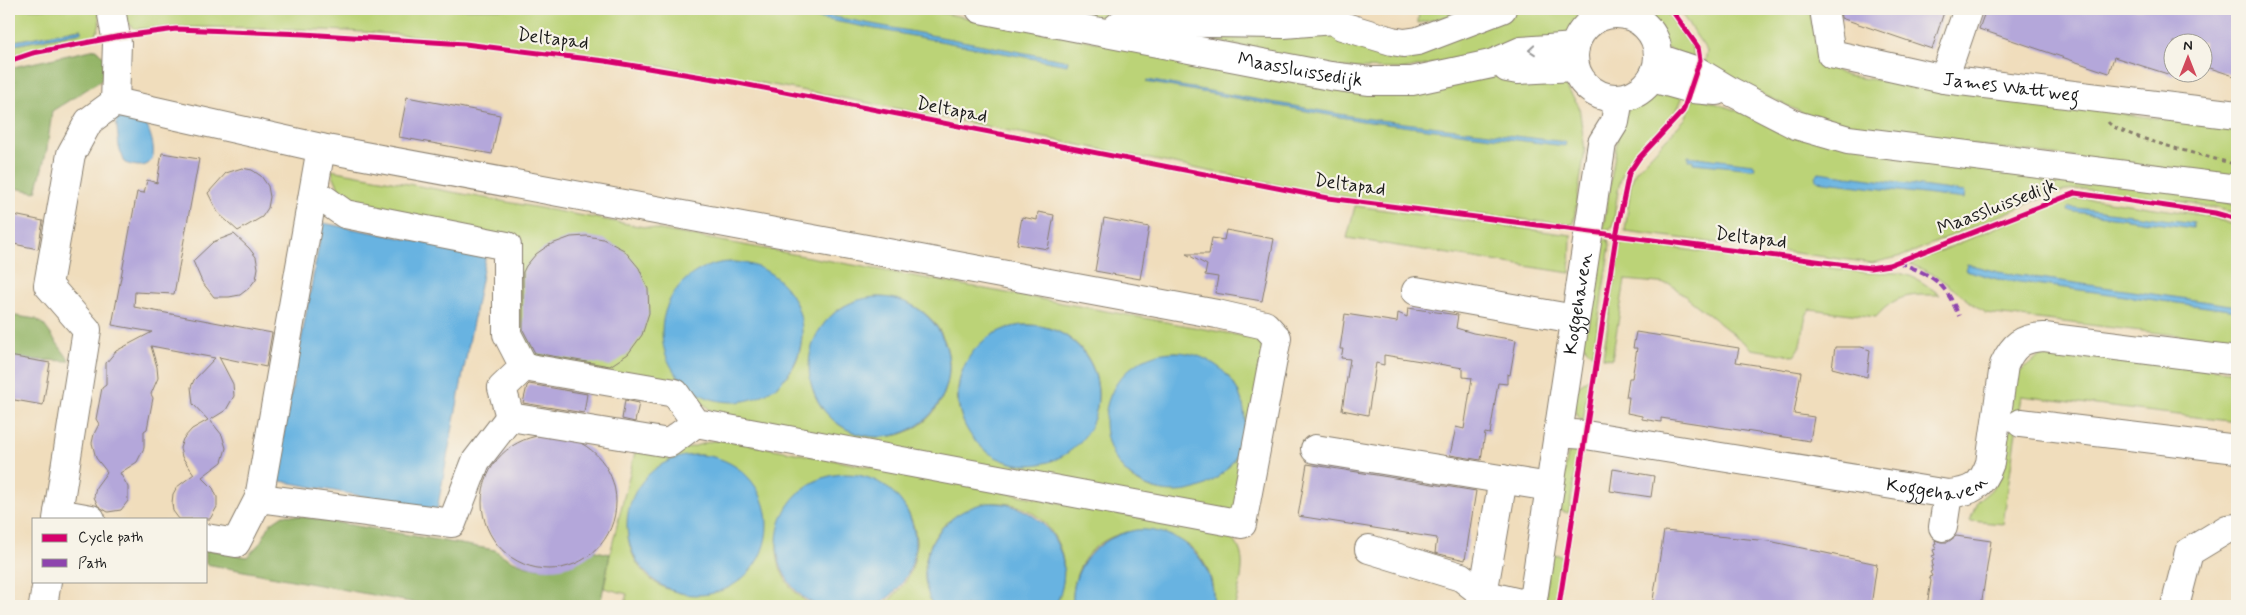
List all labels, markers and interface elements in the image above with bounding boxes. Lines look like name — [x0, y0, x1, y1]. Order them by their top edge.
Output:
street label: Deltapad — [516, 22, 590, 56]
north arrow — [2164, 32, 2214, 82]
text: N — [2183, 37, 2193, 55]
one-way arrow — [1527, 44, 1535, 55]
street label: Maassluissedijk — [1236, 46, 1364, 92]
street label: James Wattweg — [1941, 66, 2081, 111]
street label: Deltapad — [914, 91, 990, 129]
street label: Deltapad — [1313, 168, 1387, 202]
street label: Maassluissedijk — [1934, 173, 2061, 242]
street label: Deltapad — [1714, 221, 1788, 255]
street label: Koggehaven — [1558, 251, 1598, 356]
street label: Koggehaven — [1884, 469, 1993, 507]
legend — [32, 518, 208, 582]
text: Cycle path — [78, 528, 143, 548]
text: Path — [78, 554, 107, 574]

